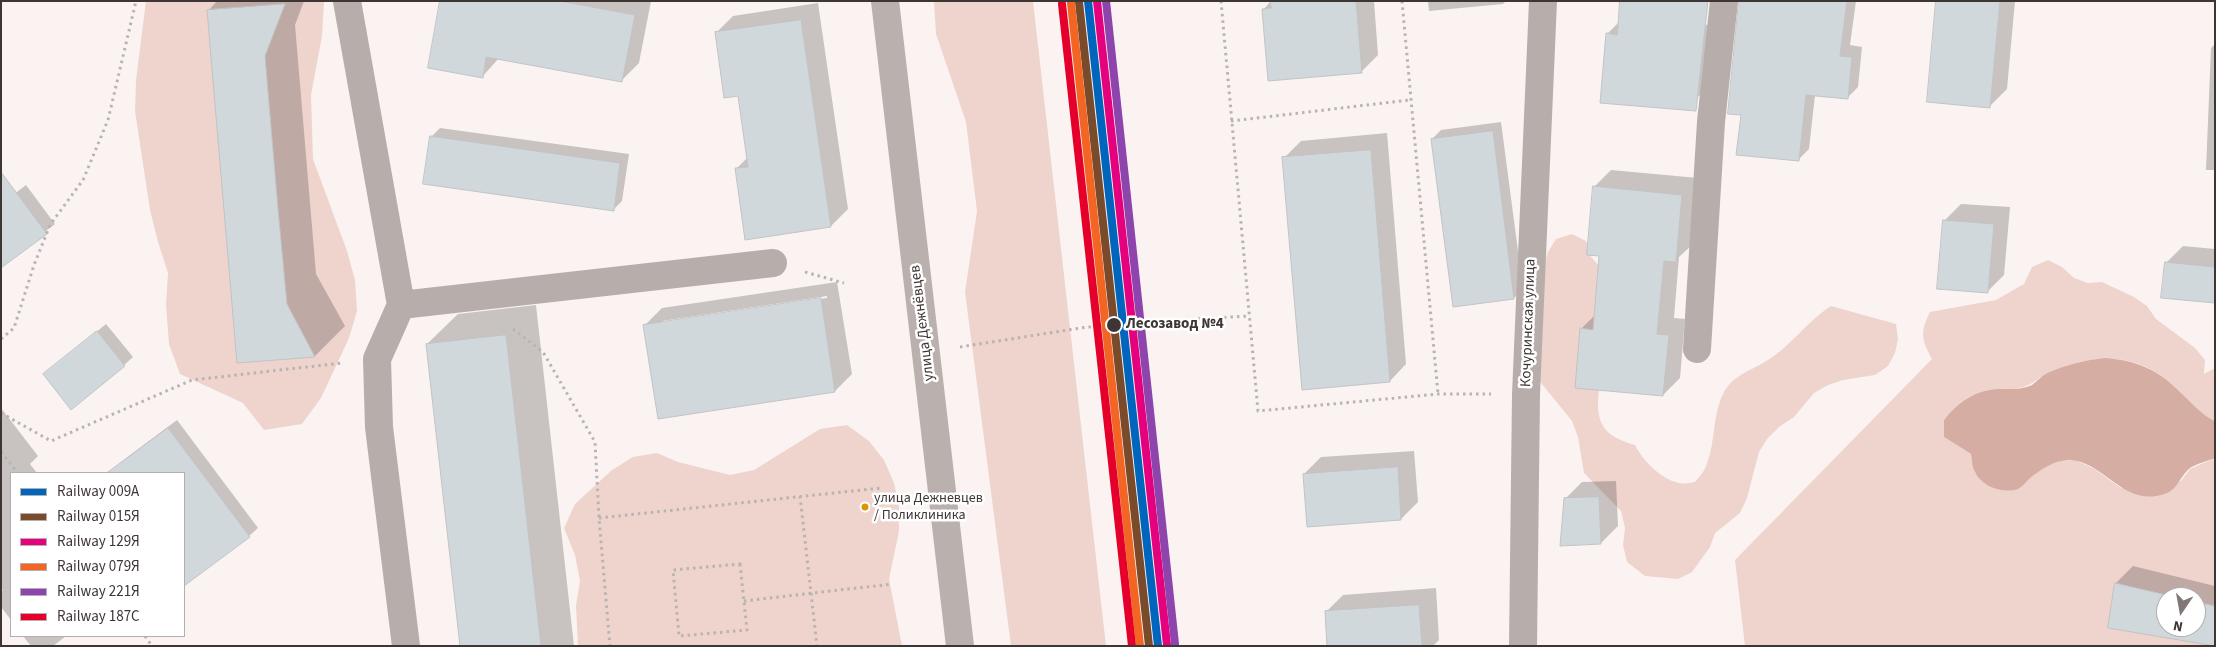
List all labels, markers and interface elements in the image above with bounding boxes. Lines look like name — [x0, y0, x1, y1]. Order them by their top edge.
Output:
street label: Кочуринская улица — [1518, 259, 1540, 387]
street label: улица Дежнёвцев — [907, 264, 939, 382]
marker: Лесозавод №4 — [1105, 316, 1123, 334]
place label: Лесозавод №4 — [1126, 316, 1224, 334]
legend — [10, 472, 185, 637]
text: Railway 009А — [57, 481, 139, 502]
place label: улица Дежневцев / Поликлиника — [874, 491, 983, 524]
marker: улица Дежневцев / Поликлиника — [860, 502, 870, 512]
text: Railway 015Я — [57, 506, 140, 527]
text: Railway 129Я — [57, 531, 140, 552]
text: Railway 079Я — [57, 556, 140, 577]
text: Railway 221Я — [57, 581, 140, 602]
north arrow — [2156, 587, 2206, 637]
text: Railway 187С — [57, 606, 140, 627]
text: N — [2171, 615, 2185, 636]

